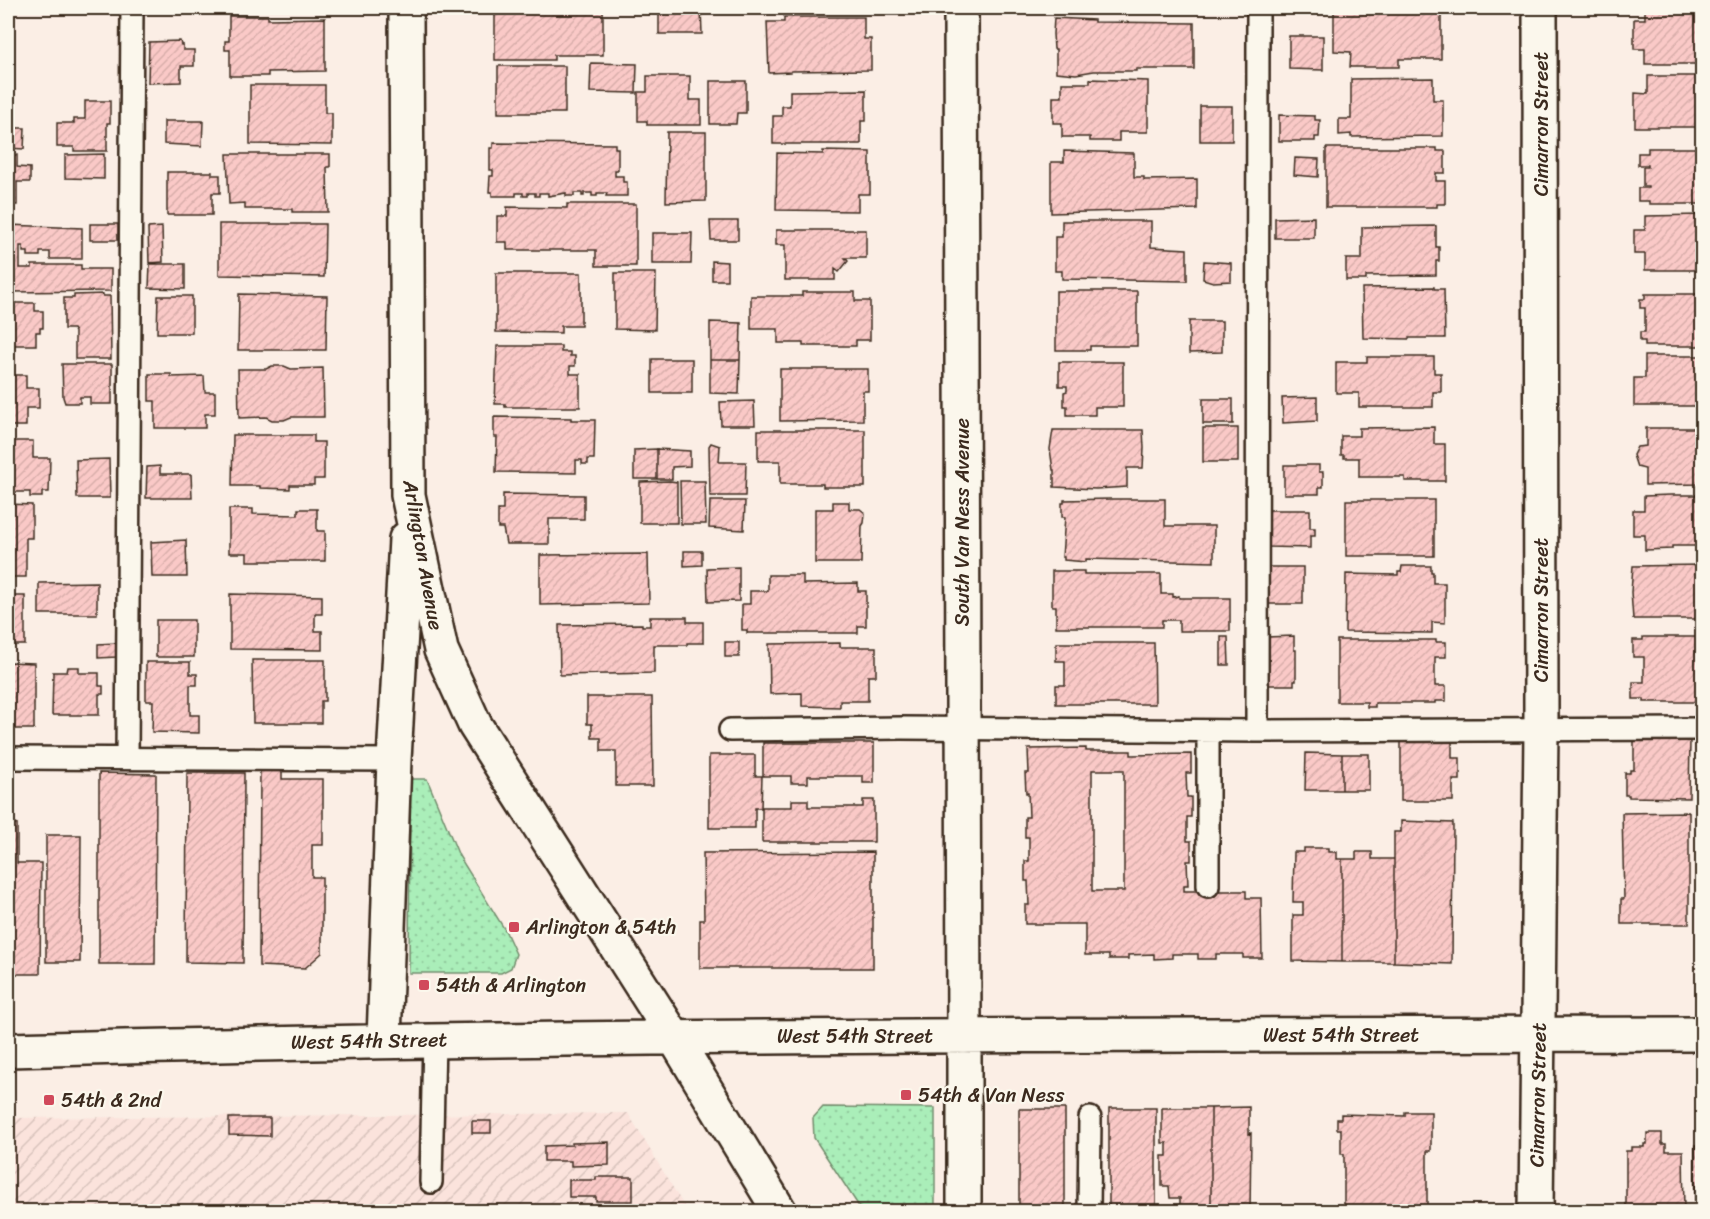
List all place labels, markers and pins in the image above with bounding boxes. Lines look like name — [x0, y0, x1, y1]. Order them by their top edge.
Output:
place label: Arlington & 54th — [525, 910, 676, 945]
marker: Arlington & 54th — [507, 920, 521, 934]
place label: 54th & Arlington — [436, 968, 586, 1003]
marker: 54th & Arlington — [417, 978, 431, 992]
place label: 54th & Van Ness — [918, 1078, 1065, 1113]
place label: 54th & 2nd — [61, 1083, 162, 1118]
marker: 54th & Van Ness — [899, 1088, 913, 1102]
marker: 54th & 2nd — [42, 1093, 56, 1107]

